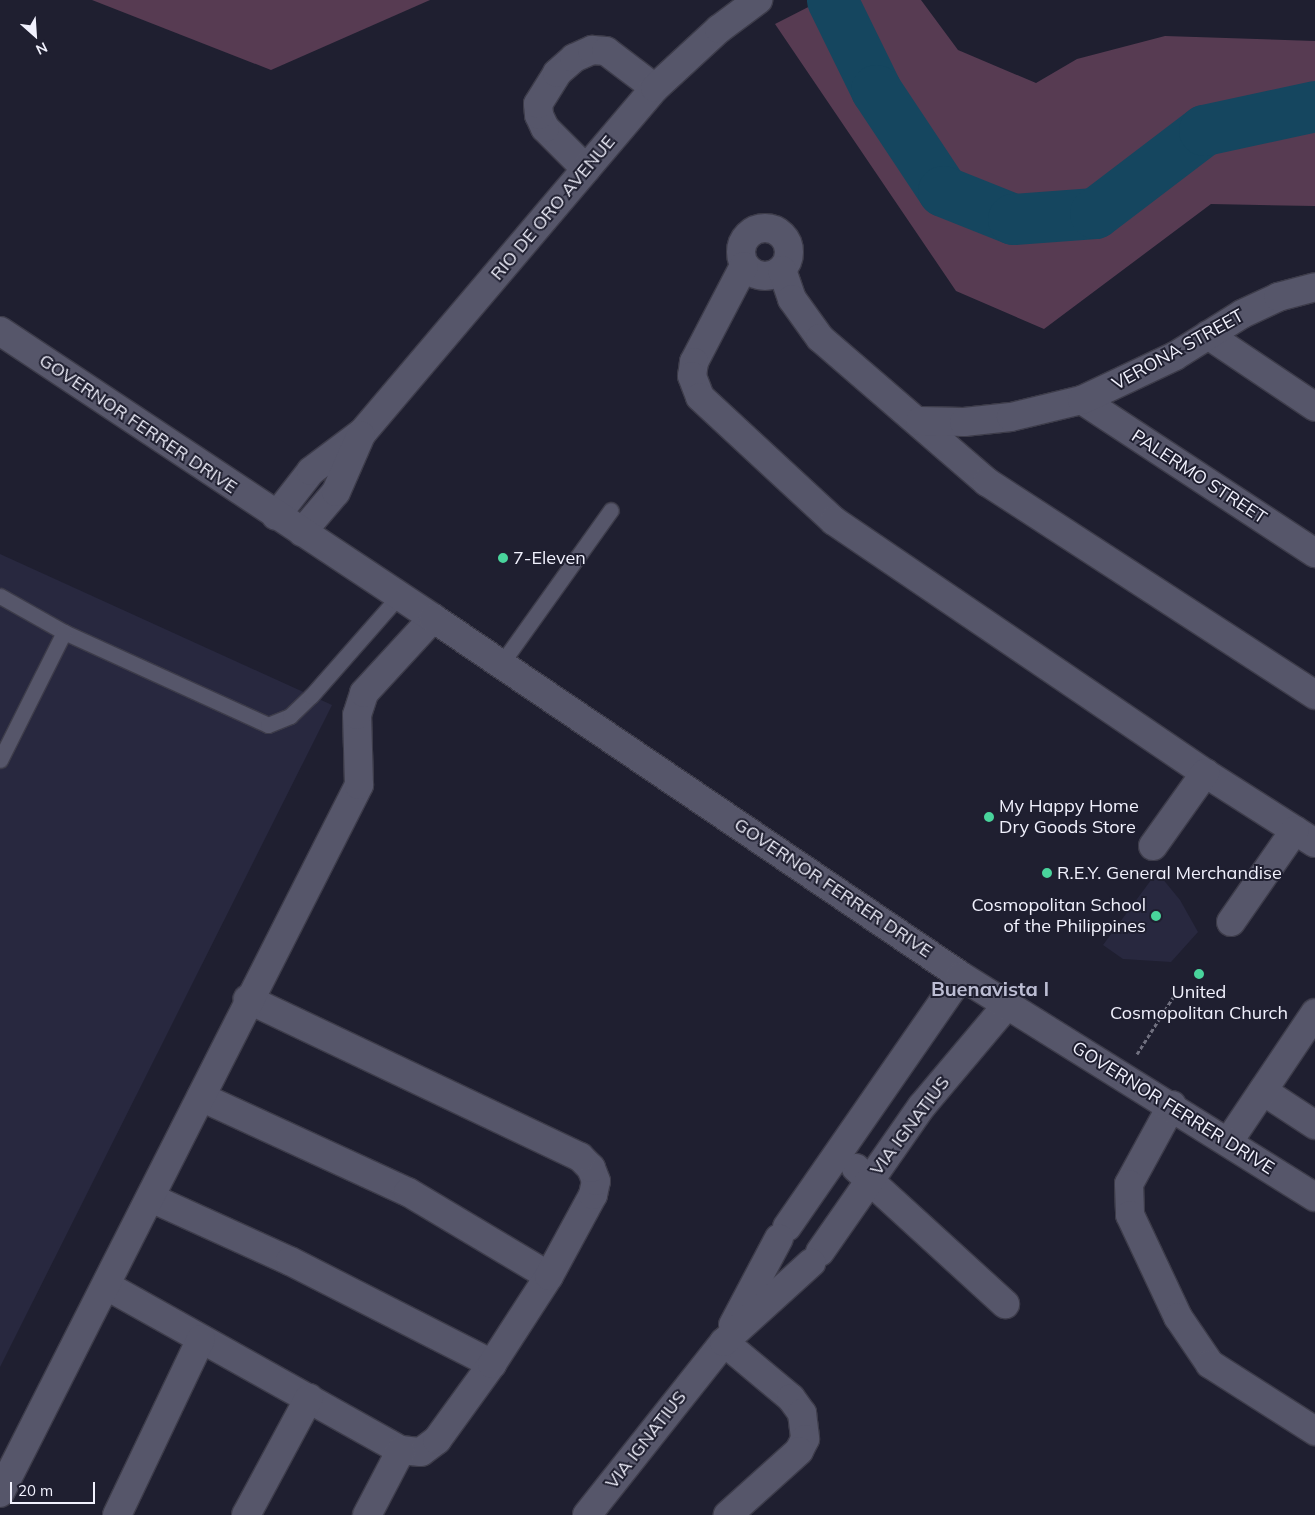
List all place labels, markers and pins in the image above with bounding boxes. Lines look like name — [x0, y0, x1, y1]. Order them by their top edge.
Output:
place label: 7-Eleven — [513, 547, 586, 569]
marker: 7-Eleven — [497, 552, 509, 564]
place label: My Happy Home Dry Goods Store — [999, 796, 1139, 839]
marker: My Happy Home Dry Goods Store — [983, 811, 995, 823]
place label: R.E.Y. General Merchandise — [1057, 862, 1282, 884]
marker: R.E.Y. General Merchandise — [1041, 867, 1053, 879]
place label: Cosmopolitan School of the Philippines — [972, 895, 1146, 938]
marker: Cosmopolitan School of the Philippines — [1150, 910, 1162, 922]
marker: United Cosmopolitan Church — [1193, 968, 1205, 980]
place label: United Cosmopolitan Church — [1110, 982, 1288, 1024]

